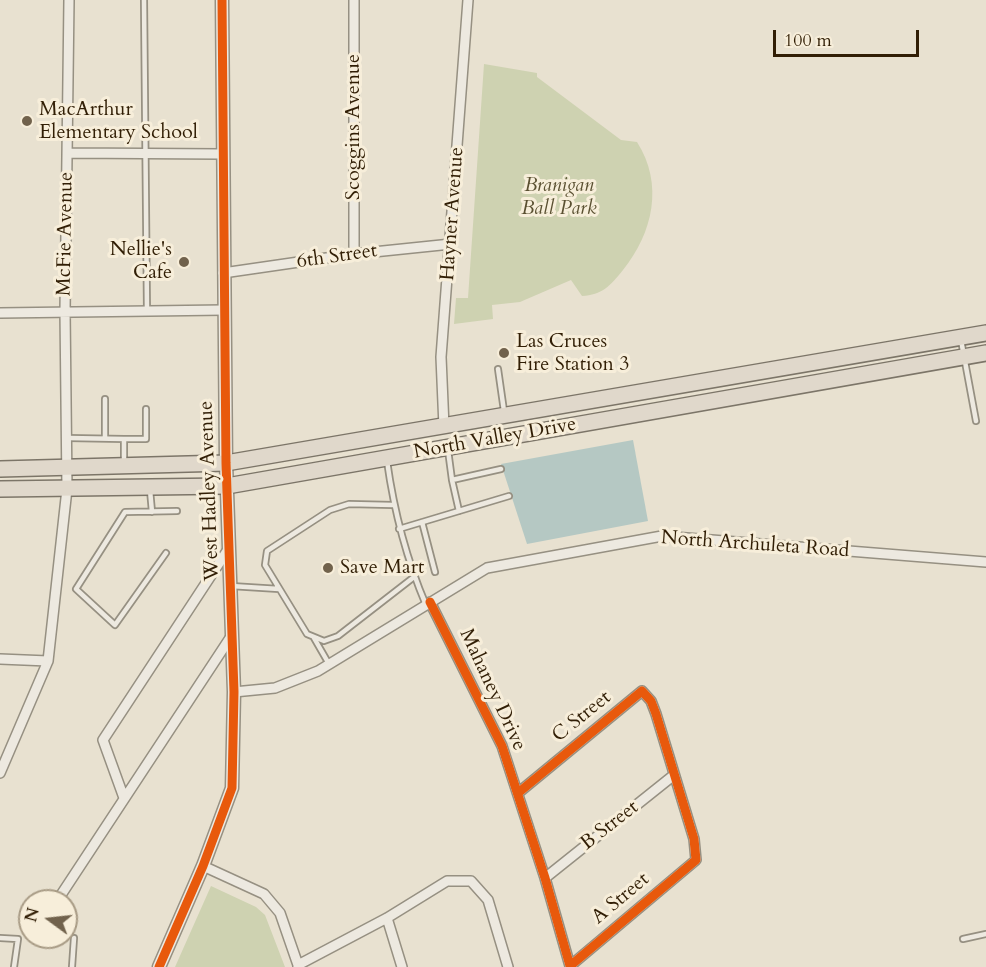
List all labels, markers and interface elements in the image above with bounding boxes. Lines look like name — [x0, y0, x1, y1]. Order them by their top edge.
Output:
scale bar — [776, 18, 922, 56]
text: 100 m — [784, 28, 832, 53]
street label: Scoggins Avenue — [342, 54, 366, 200]
place label: MacArthur Elementary School — [39, 98, 198, 145]
marker: MacArthur Elementary School — [20, 114, 34, 128]
street label: Hayner Avenue — [436, 146, 470, 282]
street label: McFie Avenue — [53, 172, 79, 296]
park label: Branigan Ball Park — [521, 174, 597, 221]
place label: Nellie's Cafe — [110, 238, 172, 285]
street label: 6th Street — [295, 239, 379, 275]
marker: Nellie's Cafe — [177, 255, 191, 269]
place label: Las Cruces Fire Station 3 — [516, 330, 629, 377]
marker: Las Cruces Fire Station 3 — [497, 346, 511, 360]
street label: West Hadley Avenue — [195, 400, 225, 582]
street label: North Valley Drive — [412, 413, 578, 465]
street label: North Archuleta Road — [660, 526, 850, 564]
place label: Save Mart — [340, 556, 424, 580]
marker: Save Mart — [321, 561, 335, 575]
street label: Mahaney Drive — [453, 625, 531, 755]
street label: C Street — [548, 686, 616, 748]
street label: B Street — [576, 796, 644, 856]
street label: A Street — [587, 868, 655, 930]
north arrow — [18, 889, 78, 949]
text: N — [20, 905, 45, 924]

